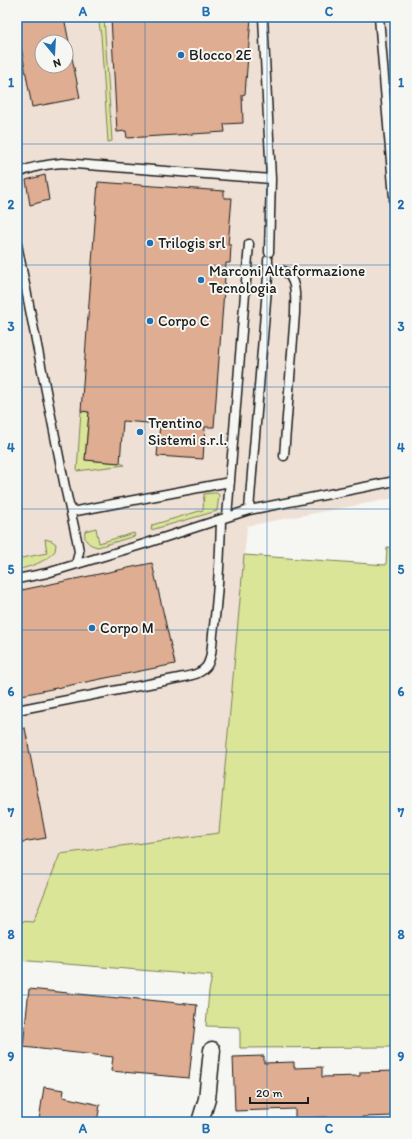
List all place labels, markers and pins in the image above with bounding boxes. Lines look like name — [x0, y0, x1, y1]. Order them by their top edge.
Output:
place label: Blocco 2E — [189, 46, 252, 64]
marker: Blocco 2E — [176, 50, 186, 60]
place label: Trilogis srl — [158, 234, 226, 252]
marker: Trilogis srl — [145, 238, 155, 248]
place label: Marconi Altaformazione Tecnologia — [209, 262, 365, 297]
marker: Marconi Altaformazione Tecnologia — [196, 275, 206, 285]
place label: Corpo C — [158, 312, 210, 330]
marker: Corpo C — [145, 316, 155, 326]
place label: Trentino Sistemi s.r.l. — [148, 414, 227, 449]
marker: Trentino Sistemi s.r.l. — [135, 427, 145, 437]
place label: Corpo M — [100, 619, 154, 637]
marker: Corpo M — [87, 623, 97, 633]

